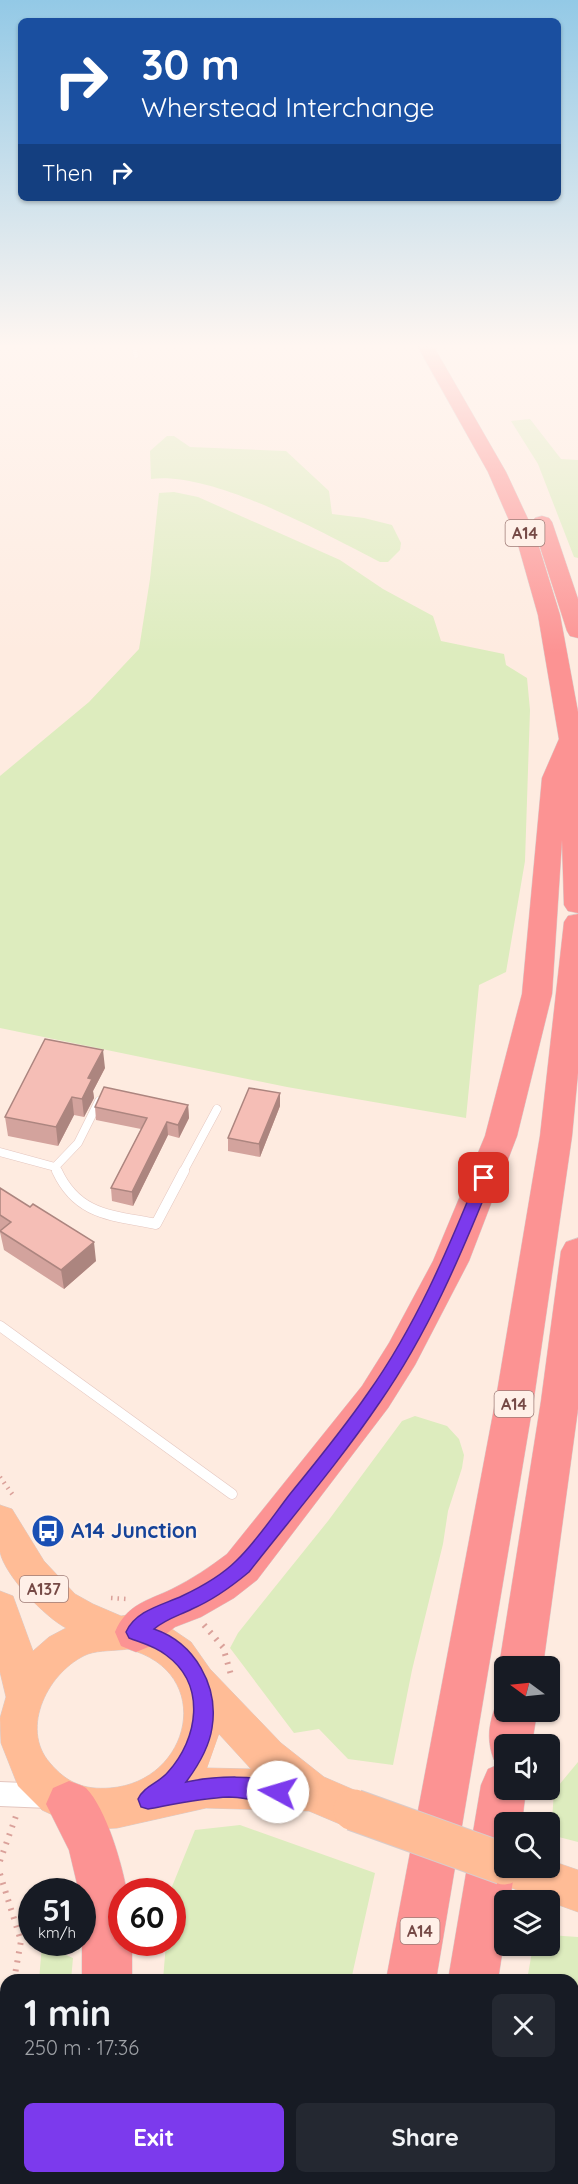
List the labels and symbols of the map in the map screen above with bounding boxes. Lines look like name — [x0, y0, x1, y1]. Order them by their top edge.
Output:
road number: A14 — [506, 520, 544, 546]
pin — [458, 1152, 509, 1203]
road number: A14 — [494, 1391, 534, 1417]
bus stop icon: A14 Junction — [30, 1513, 66, 1549]
place label: A14 Junction — [71, 1517, 197, 1543]
road number: A137 — [20, 1576, 68, 1602]
north arrow — [494, 1656, 560, 1722]
position arrow — [246, 1760, 310, 1824]
speed limit sign: 60 — [108, 1878, 186, 1956]
road number: A14 — [400, 1918, 440, 1944]

